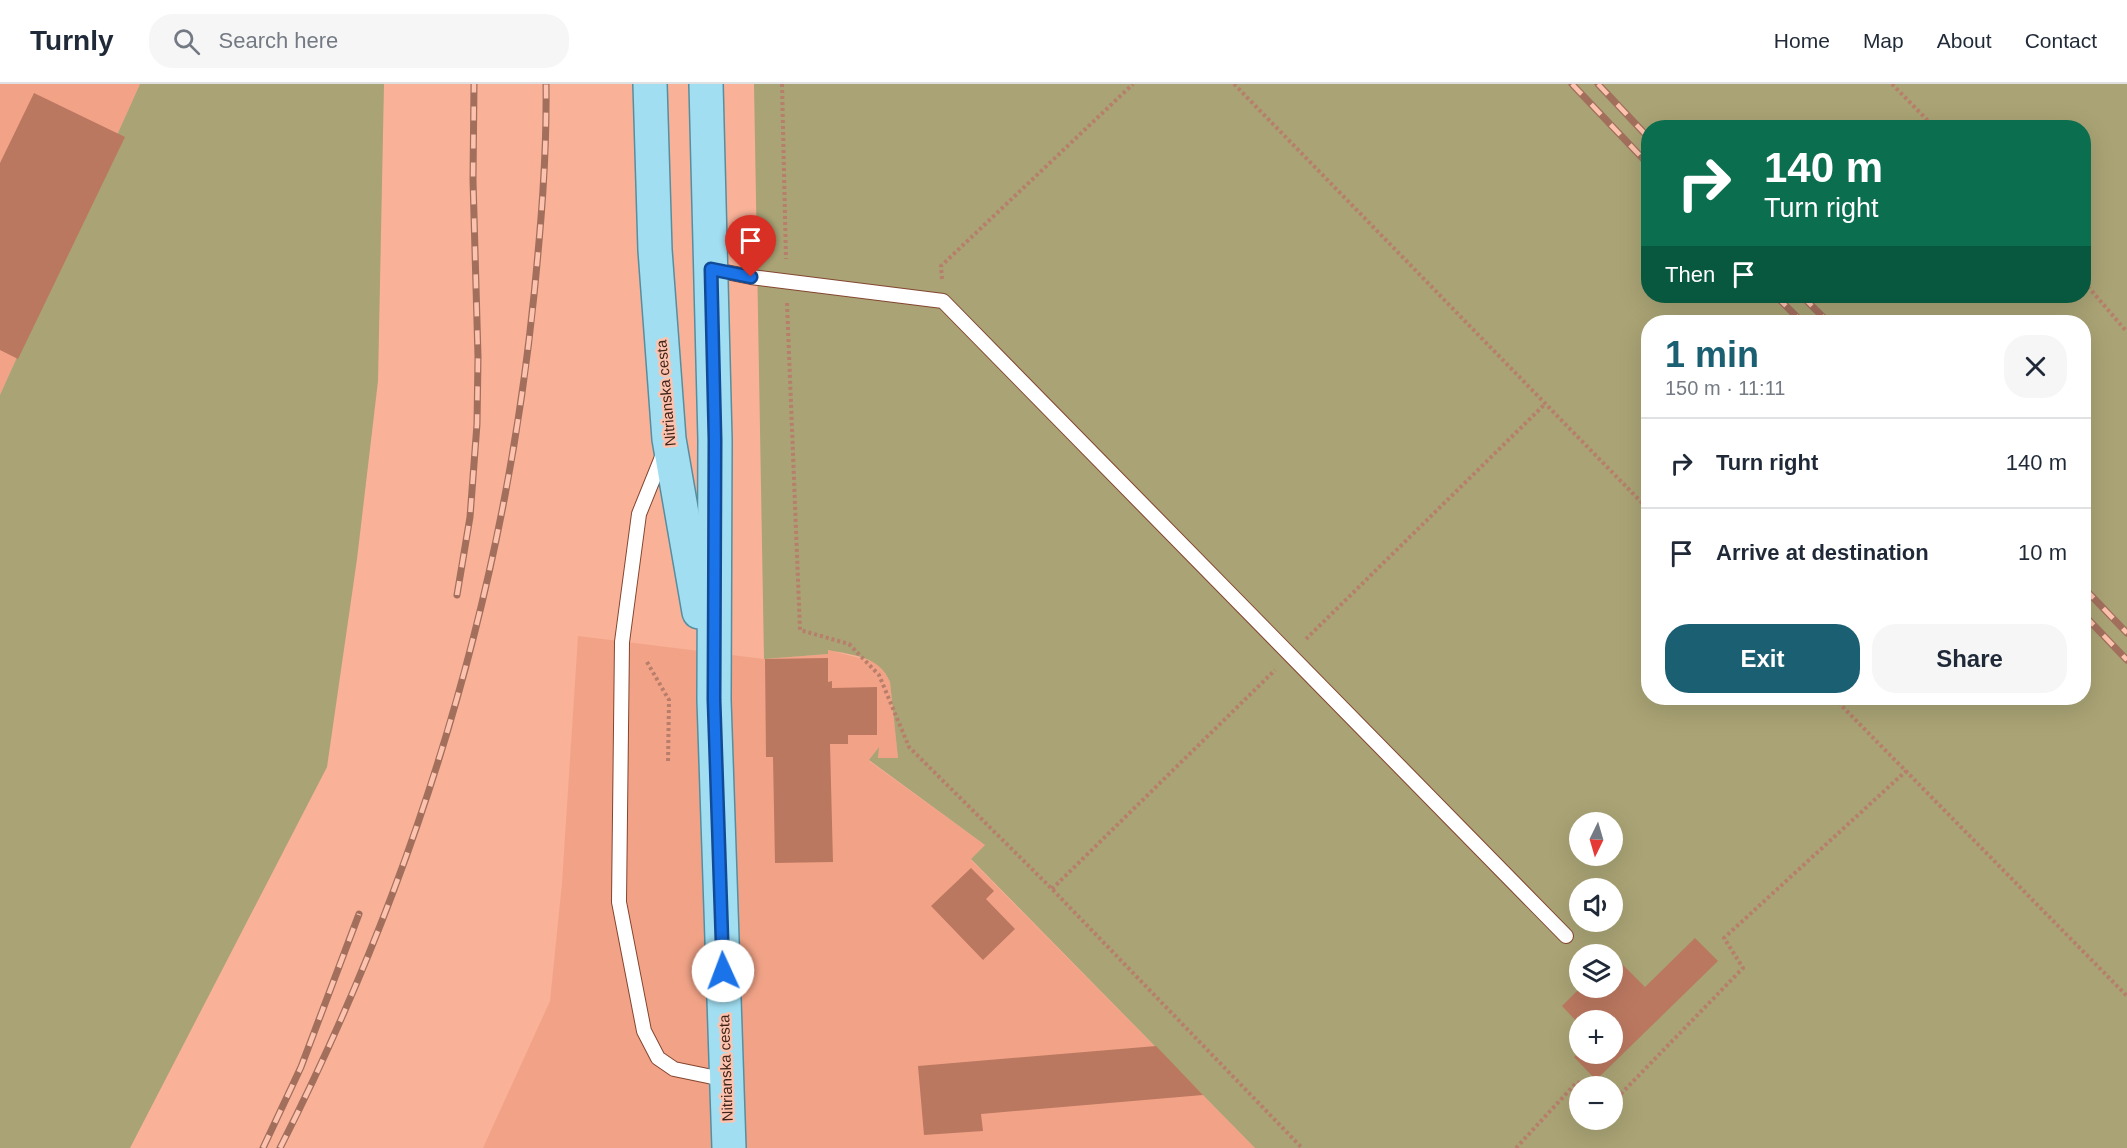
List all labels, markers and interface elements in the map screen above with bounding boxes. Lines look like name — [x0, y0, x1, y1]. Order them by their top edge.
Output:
search box — [149, 14, 569, 68]
text: Turnly — [30, 25, 113, 56]
icon: search — [170, 25, 203, 58]
text: Search here — [218, 28, 338, 53]
text: Home — [1774, 29, 1830, 52]
text: Map — [1863, 29, 1904, 52]
text: About — [1937, 29, 1992, 52]
text: Contact — [2025, 29, 2097, 52]
icon: right — [1665, 144, 1743, 222]
text: 140 m — [1764, 144, 1883, 191]
text: Turn right — [1764, 193, 1879, 223]
pin — [725, 215, 776, 277]
icon: arrive — [734, 224, 767, 257]
icon: arrive — [1727, 258, 1760, 291]
text: Then — [1665, 262, 1715, 287]
text: 1 min — [1665, 334, 1759, 375]
button: close — [2004, 335, 2067, 398]
street label: Nitrianska cesta — [652, 339, 679, 447]
text: 150 m · 11:11 — [1665, 377, 1785, 399]
icon: right — [1665, 447, 1698, 480]
text: Turn right — [1716, 450, 1818, 475]
text: 140 m — [2006, 450, 2067, 475]
icon: arrive — [1665, 537, 1698, 570]
text: Arrive at destination — [1716, 540, 1929, 565]
text: 10 m — [2018, 540, 2067, 565]
button: Exit — [1665, 624, 1860, 693]
button: Share — [1872, 624, 2067, 693]
north arrow — [1569, 812, 1623, 866]
map controls — [1569, 812, 1623, 1130]
button: sound — [1569, 878, 1623, 932]
position arrow — [691, 939, 755, 1003]
button: layers — [1569, 944, 1623, 998]
button: + — [1569, 1010, 1623, 1064]
street label: Nitrianska cesta — [715, 1014, 736, 1122]
button: − — [1569, 1076, 1623, 1130]

